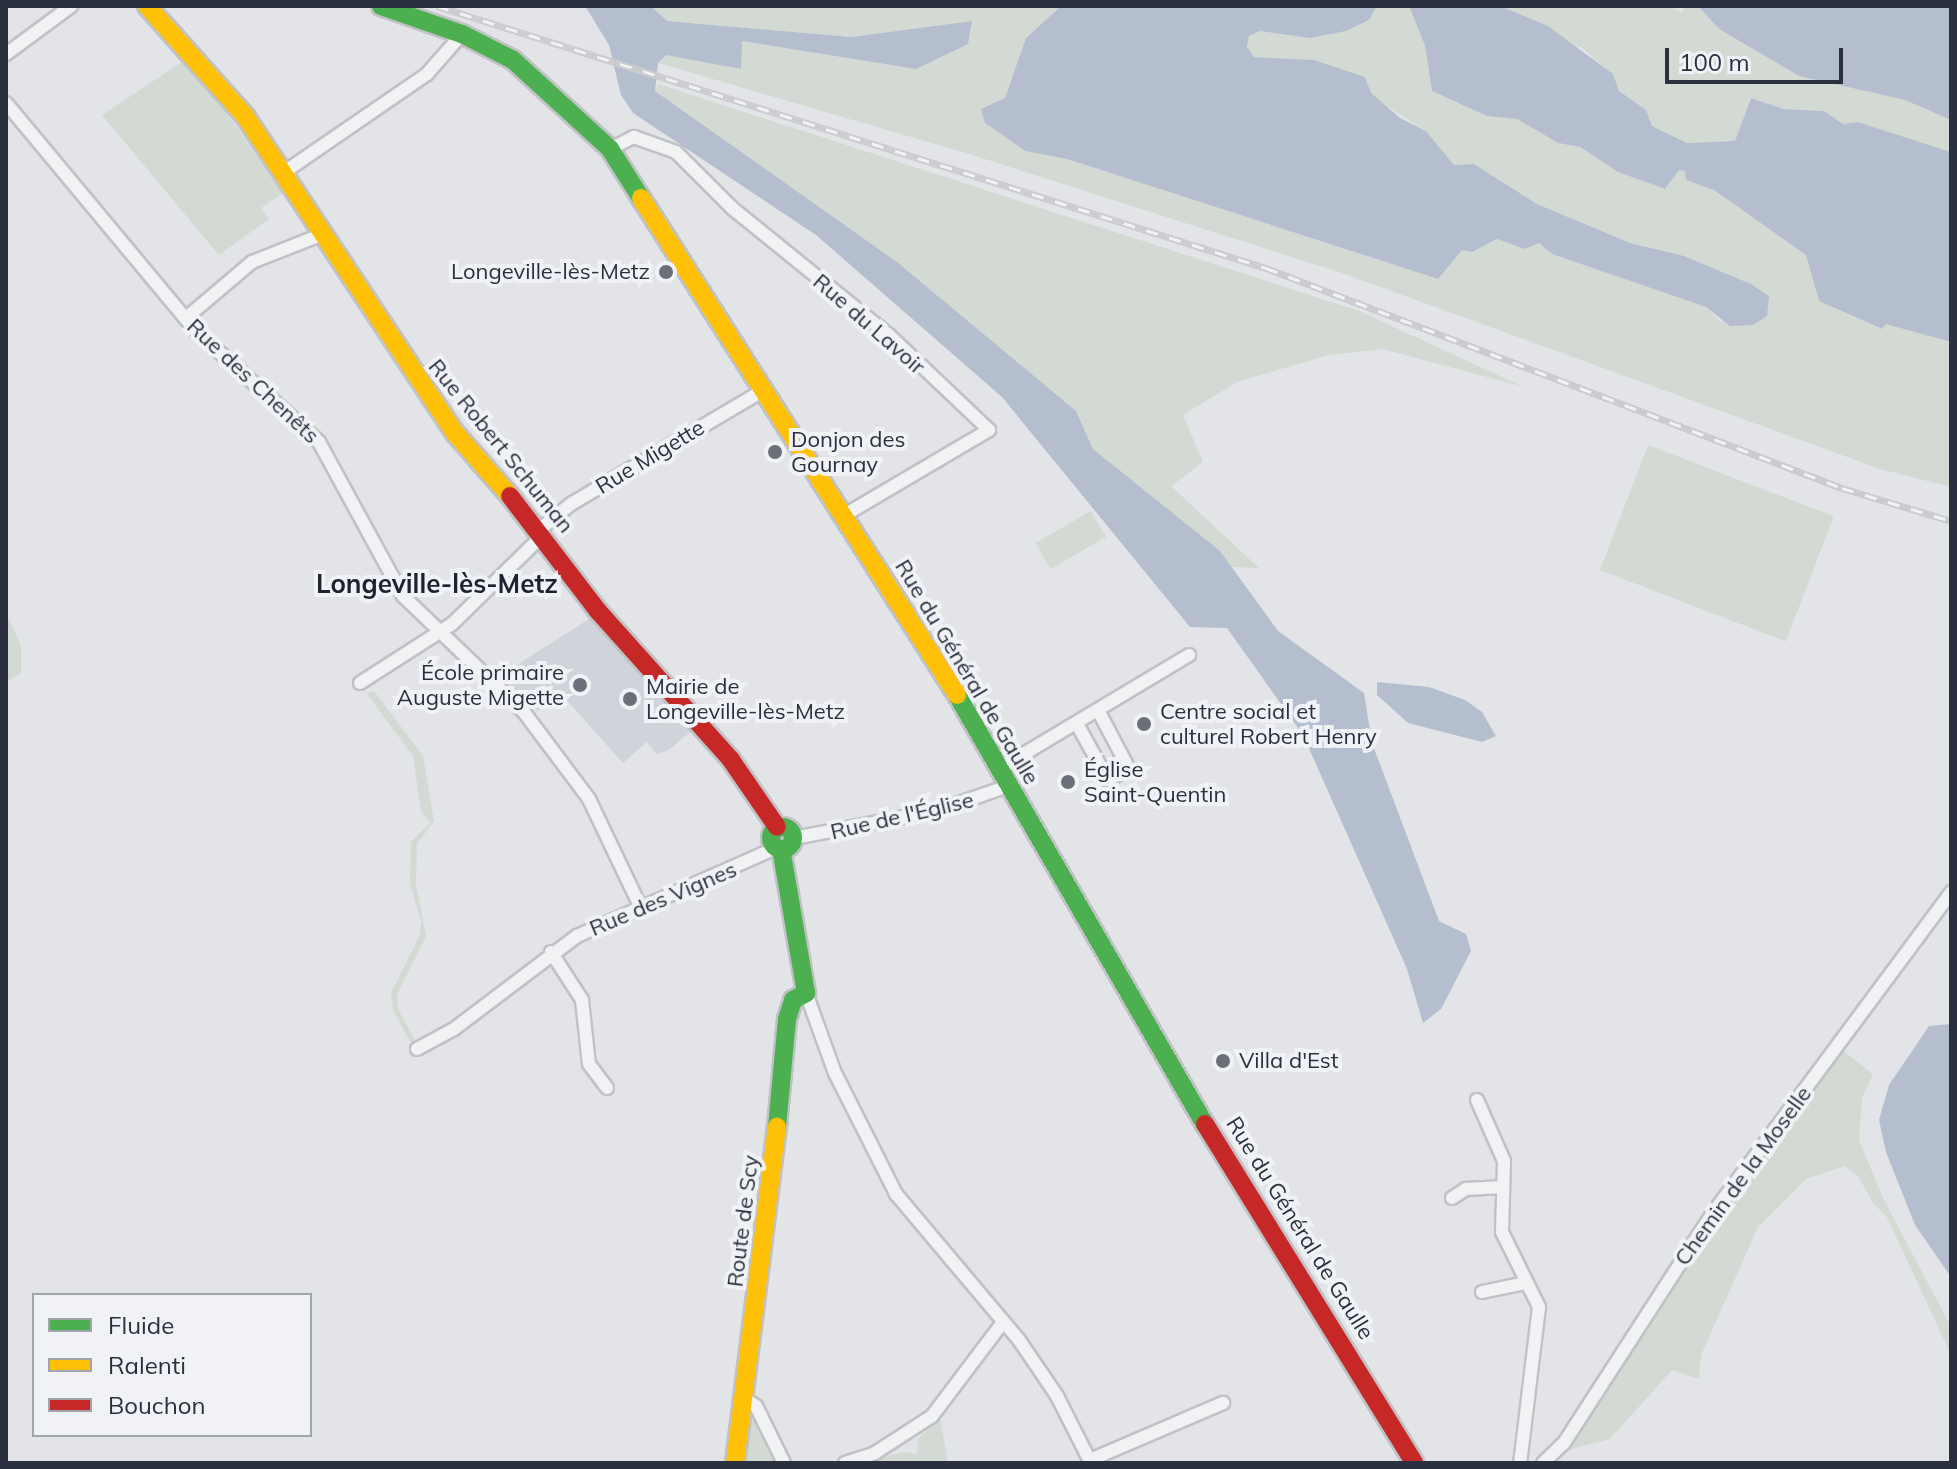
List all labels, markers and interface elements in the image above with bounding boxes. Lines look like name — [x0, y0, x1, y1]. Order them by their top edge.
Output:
scale bar — [1669, 32, 1847, 82]
text: 100 m — [1679, 47, 1750, 77]
place label: Longeville-lès-Metz — [451, 259, 650, 285]
marker: Longeville-lès-Metz — [657, 263, 675, 281]
street label: Rue du Lavoir — [808, 268, 930, 380]
street label: Rue des Chenêts — [182, 313, 324, 449]
street label: Rue Robert Schuman — [423, 354, 579, 538]
street label: Rue Migette — [591, 414, 709, 500]
place label: Donjon des Gournay — [791, 426, 905, 478]
marker: Donjon des Gournay — [766, 443, 784, 461]
street label: Rue du Général de Gaulle — [889, 555, 1045, 789]
district label: Longeville-lès-Metz — [316, 568, 558, 600]
place label: École primaire Auguste Migette — [397, 659, 564, 710]
place label: Mairie de Longeville-lès-Metz — [646, 673, 845, 724]
marker: École primaire Auguste Migette — [571, 676, 589, 694]
marker: Mairie de Longeville-lès-Metz — [621, 690, 639, 708]
place label: Centre social et culturel Robert Henry — [1160, 698, 1377, 750]
marker: Centre social et culturel Robert Henry — [1135, 715, 1153, 733]
place label: Église Saint-Quentin — [1084, 756, 1226, 808]
marker: Église Saint-Quentin — [1059, 773, 1077, 791]
street label: Rue de l'Église — [828, 787, 976, 845]
street label: Rue des Vignes — [586, 856, 740, 942]
place label: Villa d'Est — [1239, 1048, 1338, 1074]
marker: Villa d'Est — [1214, 1052, 1232, 1070]
street label: Chemin de la Moselle — [1669, 1081, 1817, 1271]
street label: Rue du Général de Gaulle — [1221, 1112, 1379, 1344]
street label: Route de Scy — [722, 1153, 764, 1289]
legend — [32, 1293, 312, 1437]
text: Fluide — [108, 1310, 174, 1340]
text: Ralenti — [108, 1350, 186, 1380]
text: Bouchon — [108, 1390, 206, 1420]

